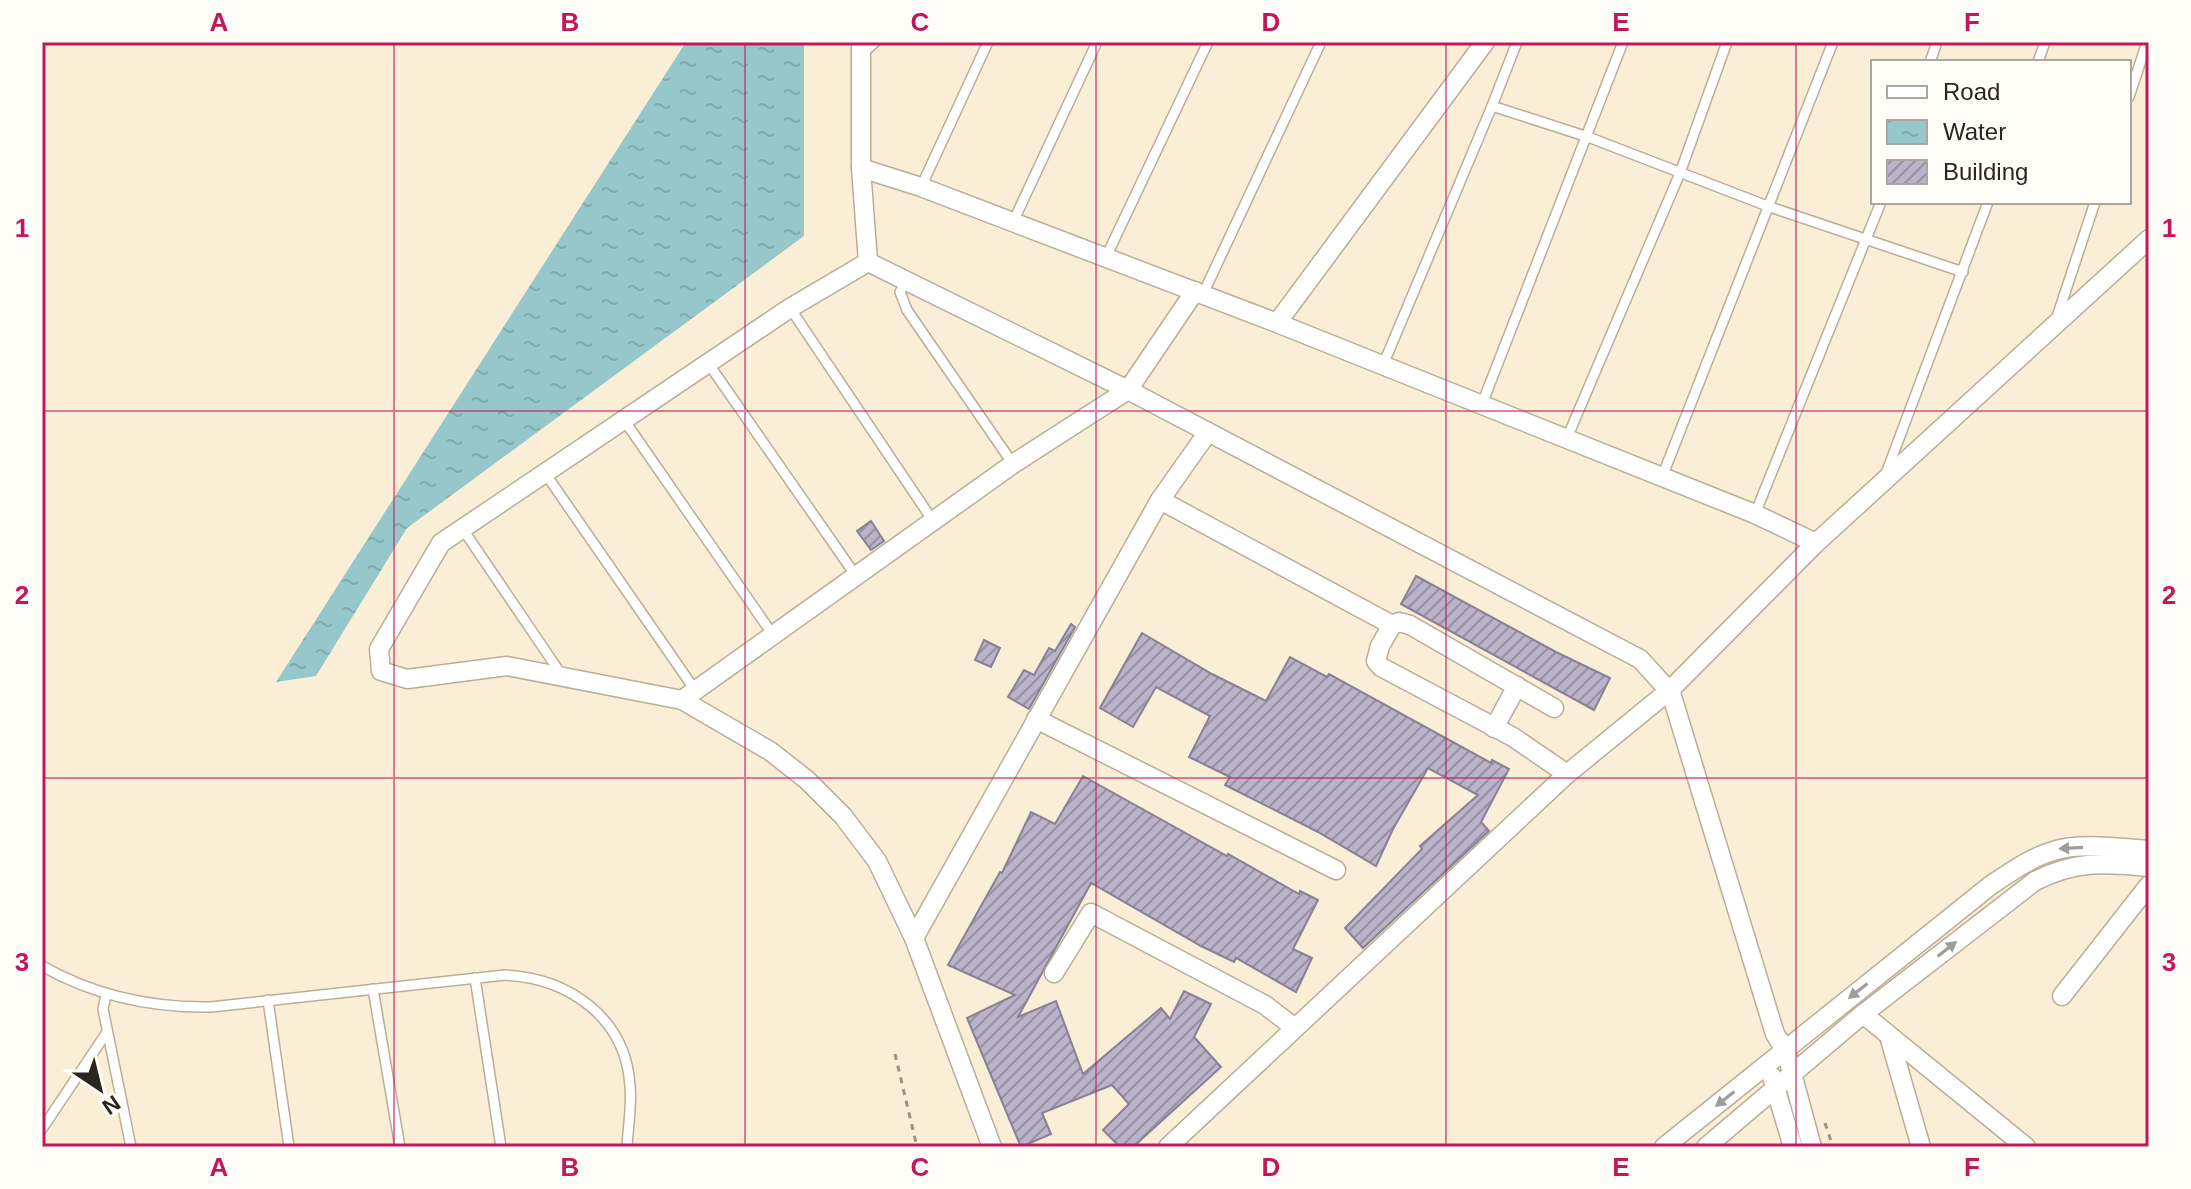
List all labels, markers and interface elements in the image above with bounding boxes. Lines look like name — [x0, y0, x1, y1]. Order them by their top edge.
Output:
text: A — [210, 7, 229, 37]
text: B — [561, 7, 579, 37]
text: C — [911, 7, 930, 37]
text: D — [1262, 7, 1280, 37]
text: E — [1612, 7, 1630, 37]
text: F — [1964, 7, 1980, 37]
legend — [1871, 60, 2131, 204]
text: Road — [1943, 78, 2000, 105]
text: Water — [1943, 118, 2006, 145]
text: Building — [1943, 158, 2028, 185]
text: 1 — [15, 213, 29, 243]
text: 1 — [2162, 213, 2176, 243]
text: 2 — [15, 580, 29, 610]
text: 2 — [2162, 580, 2176, 610]
one-way arrow — [2058, 842, 2083, 855]
one-way arrow — [1937, 942, 1957, 958]
text: 3 — [15, 947, 29, 977]
text: 3 — [2162, 947, 2176, 977]
one-way arrow — [1848, 982, 1868, 999]
north arrow — [60, 1049, 140, 1129]
text: N — [98, 1090, 125, 1120]
one-way arrow — [1715, 1090, 1735, 1106]
text: A — [210, 1152, 229, 1182]
text: B — [561, 1152, 579, 1182]
text: C — [911, 1152, 930, 1182]
text: D — [1262, 1152, 1280, 1182]
text: E — [1612, 1152, 1630, 1182]
text: F — [1964, 1152, 1980, 1182]

